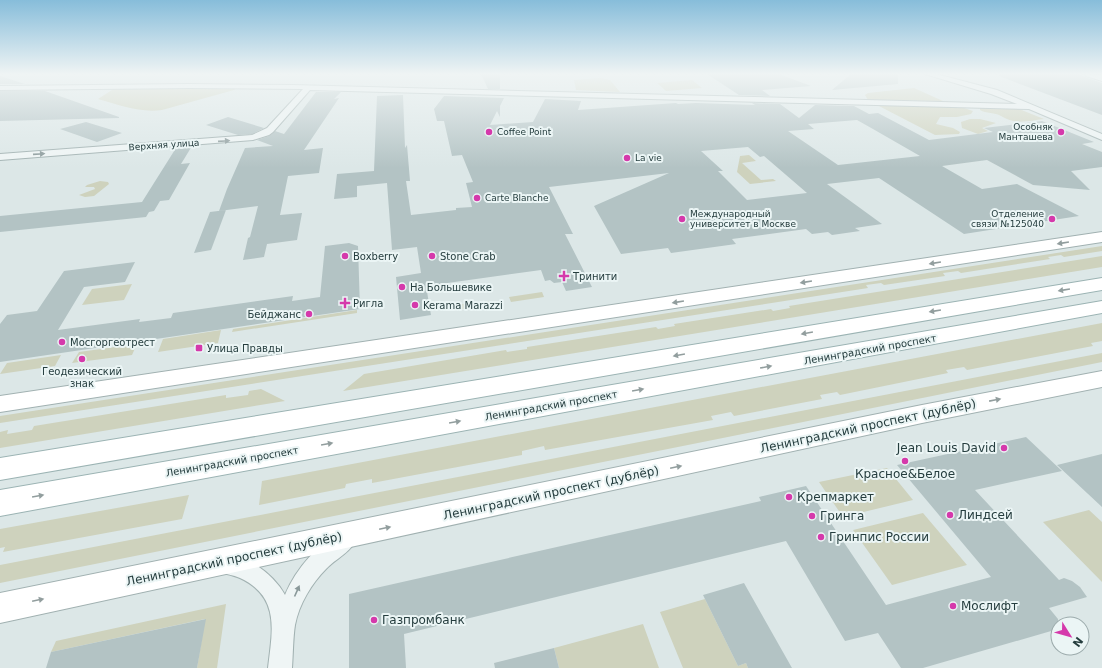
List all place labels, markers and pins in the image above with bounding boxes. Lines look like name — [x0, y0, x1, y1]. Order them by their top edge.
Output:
place label: Особняк Манташева — [998, 122, 1054, 142]
marker: Coffee Point — [484, 127, 494, 137]
place label: Coffee Point — [497, 127, 552, 137]
marker: Особняк Манташева — [1056, 127, 1066, 137]
marker: La vie — [622, 153, 632, 163]
place label: La vie — [635, 153, 662, 163]
marker: Carte Blanche — [472, 193, 482, 203]
place label: Carte Blanche — [485, 193, 549, 203]
place label: Международный университет в Москве — [690, 209, 796, 229]
place label: Отделение связи №125040 — [971, 209, 1044, 229]
marker: Международный университет в Москве — [677, 214, 687, 224]
marker: Отделение связи №125040 — [1047, 214, 1057, 224]
marker: Boxberry — [340, 251, 350, 261]
place label: Boxberry — [353, 251, 398, 262]
marker: Stone Crab — [427, 251, 437, 261]
place label: Stone Crab — [440, 251, 496, 262]
marker: Тринити — [558, 270, 570, 282]
place label: Тринити — [572, 271, 617, 282]
marker: На Большевике — [397, 282, 407, 292]
place label: На Большевике — [410, 282, 492, 293]
marker: Ригла — [340, 298, 350, 308]
place label: Ригла — [353, 298, 383, 309]
marker: Kerama Marazzi — [410, 300, 420, 310]
place label: Kerama Marazzi — [423, 300, 503, 311]
place label: Бейджанс — [247, 309, 301, 320]
marker: Бейджанс — [304, 309, 314, 319]
marker: Мосгоргеотрест — [57, 337, 67, 347]
place label: Мосгоргеотрест — [70, 337, 155, 348]
marker: Улица Правды — [194, 343, 204, 353]
place label: Улица Правды — [207, 343, 283, 354]
marker: Геодезический знак — [77, 354, 87, 364]
place label: Геодезический знак — [42, 366, 122, 389]
place label: Jean Louis David — [896, 441, 996, 455]
marker: Jean Louis David — [999, 443, 1009, 453]
marker: Красное&Белое — [900, 456, 910, 466]
place label: Красное&Белое — [855, 467, 955, 481]
place label: Крепмаркет — [797, 490, 874, 504]
marker: Крепмаркет — [784, 492, 794, 502]
place label: Линдсей — [958, 508, 1013, 522]
place label: Гринга — [820, 509, 864, 523]
marker: Линдсей — [945, 510, 955, 520]
marker: Гринга — [807, 511, 817, 521]
place label: Гринпис России — [829, 530, 929, 544]
marker: Гринпис России — [816, 532, 826, 542]
place label: Мослифт — [961, 599, 1018, 613]
marker: Мослифт — [948, 601, 958, 611]
place label: Газпромбанк — [382, 613, 465, 627]
marker: Газпромбанк — [369, 615, 379, 625]

